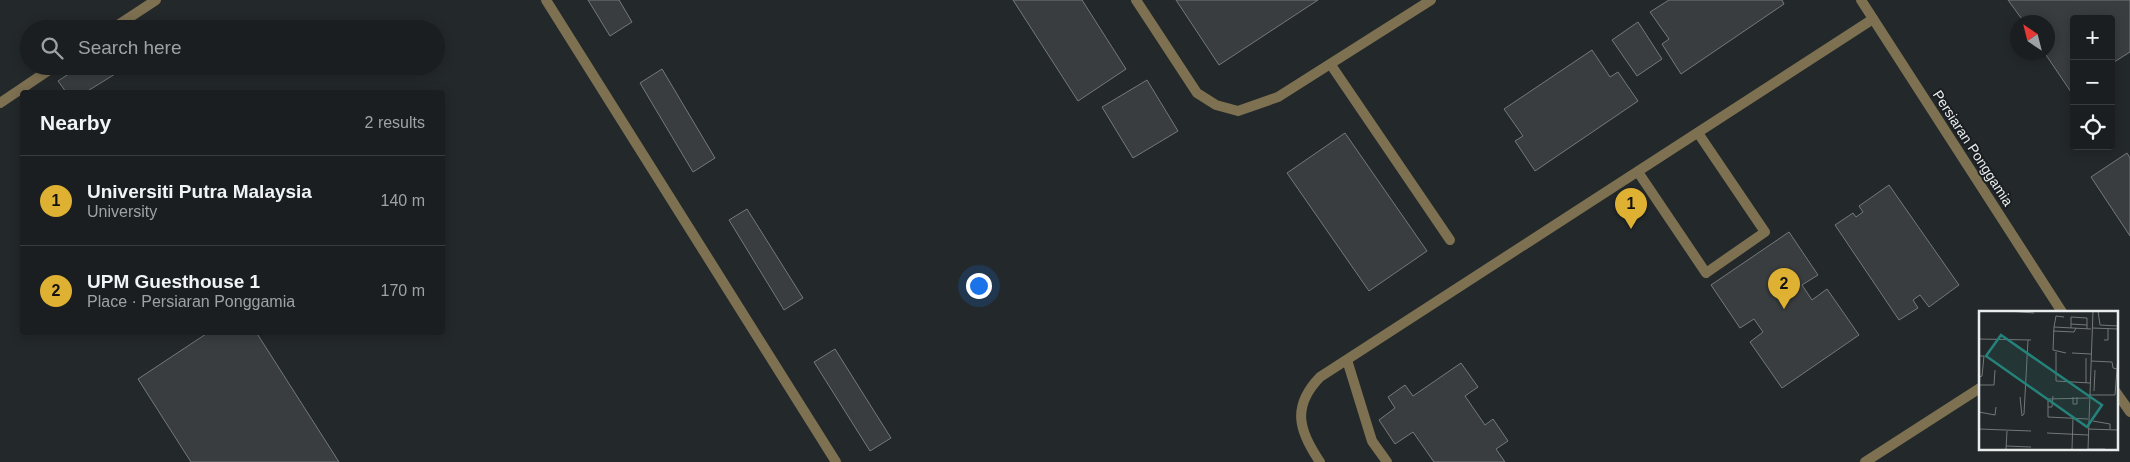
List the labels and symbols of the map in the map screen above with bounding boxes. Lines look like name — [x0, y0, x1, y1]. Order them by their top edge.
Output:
north arrow — [2010, 15, 2055, 60]
street label: Persiaran Ponggamia — [1930, 87, 2016, 209]
pin: 1 — [1615, 188, 1647, 229]
pin: 2 — [1768, 268, 1800, 309]
your location — [966, 273, 992, 299]
inset map — [1979, 311, 2118, 450]

